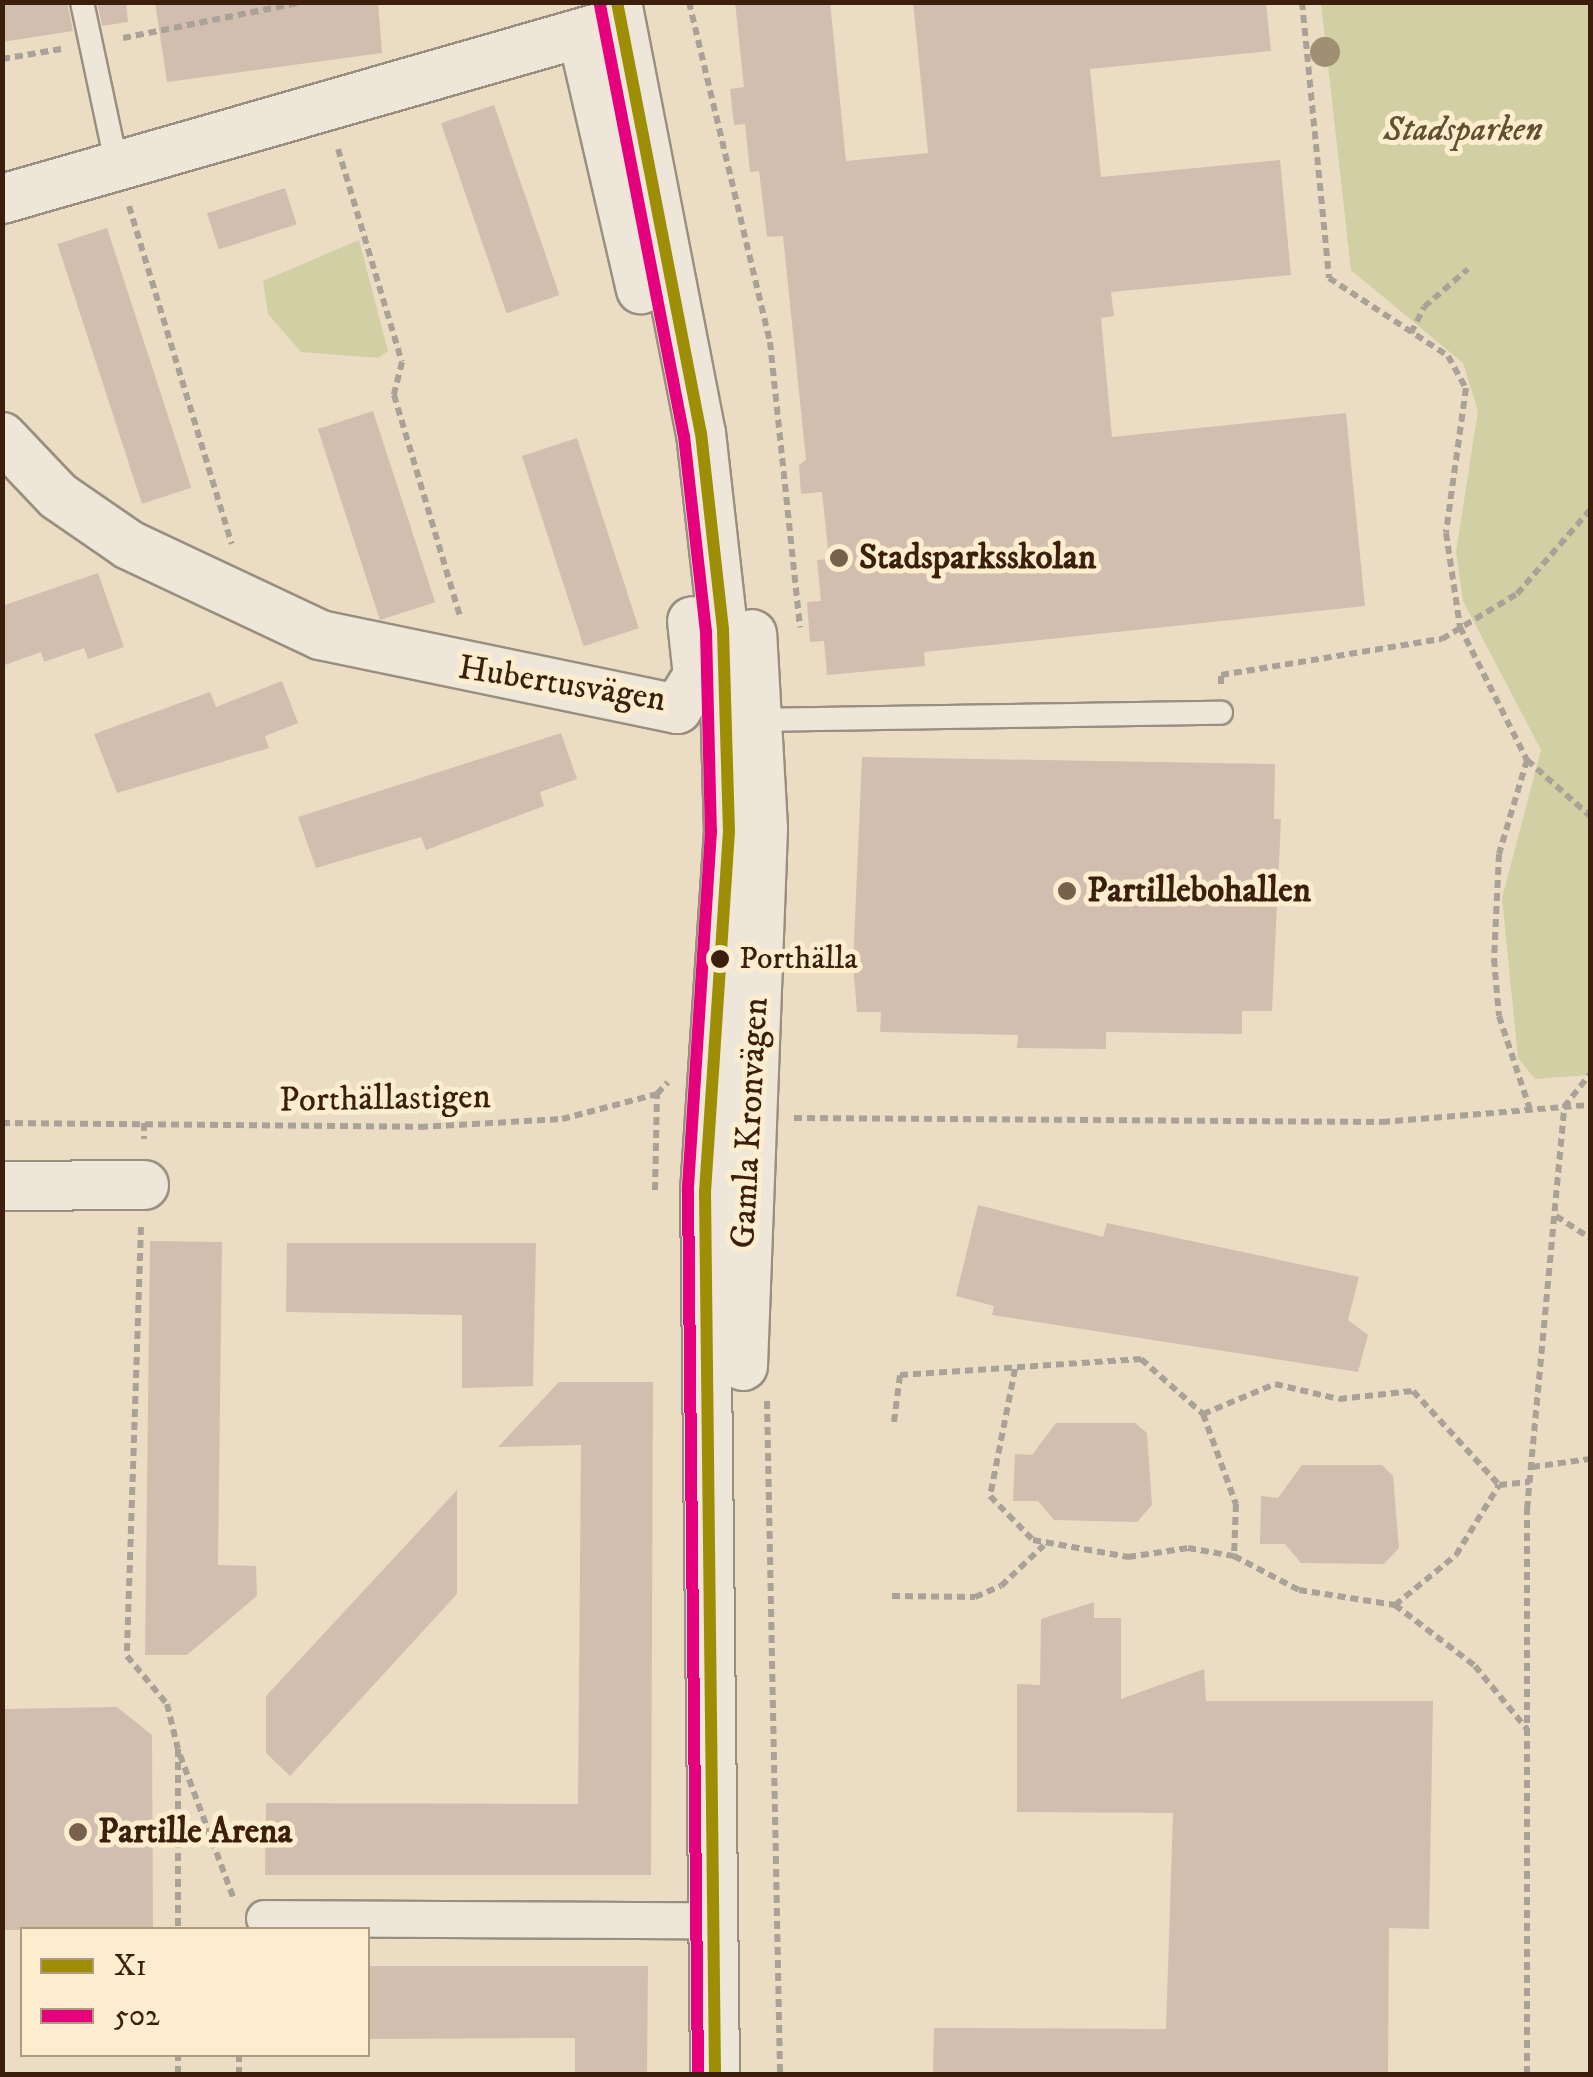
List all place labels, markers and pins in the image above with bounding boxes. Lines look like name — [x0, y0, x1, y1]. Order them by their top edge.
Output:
place label: Stadsparksskolan — [859, 537, 1096, 579]
marker: Stadsparksskolan — [828, 547, 850, 569]
place label: Partillebohallen — [1087, 870, 1311, 912]
marker: Partillebohallen — [1056, 880, 1078, 902]
place label: Porthälla — [739, 940, 858, 978]
marker: Porthälla — [710, 949, 730, 969]
place label: Partille Arena — [98, 1811, 292, 1853]
marker: Partille Arena — [67, 1821, 89, 1843]

